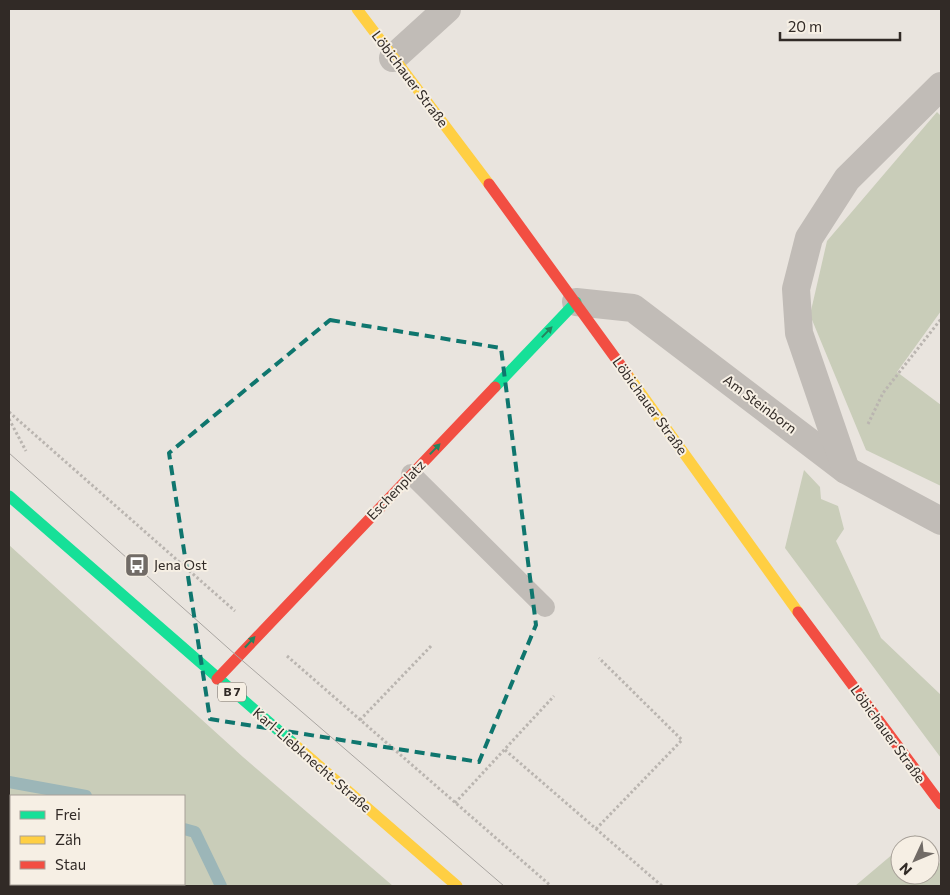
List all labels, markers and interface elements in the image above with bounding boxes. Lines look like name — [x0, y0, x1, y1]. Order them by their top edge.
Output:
scale bar — [780, 10, 900, 42]
text: 20 m — [788, 17, 822, 35]
street label: Löbichauer Straße — [369, 27, 452, 130]
one-way arrow — [541, 326, 553, 338]
street label: Löbichauer Straße — [609, 354, 692, 458]
street label: Am Steinborn — [720, 370, 800, 437]
one-way arrow — [429, 443, 441, 455]
street label: Eschenplatz — [363, 456, 428, 523]
bus stop icon: Jena Ost — [124, 552, 150, 578]
place label: Jena Ost — [154, 556, 207, 573]
one-way arrow — [244, 637, 256, 649]
road number: B 7 — [218, 682, 246, 702]
street label: Löbichauer Straße — [847, 682, 930, 786]
street label: Karl-Liebknecht-Straße — [250, 704, 375, 816]
legend — [10, 795, 185, 885]
text: Frei — [55, 805, 81, 823]
text: Zäh — [55, 830, 81, 848]
north arrow — [890, 835, 940, 885]
text: Stau — [55, 855, 86, 873]
text: N — [896, 860, 915, 879]

